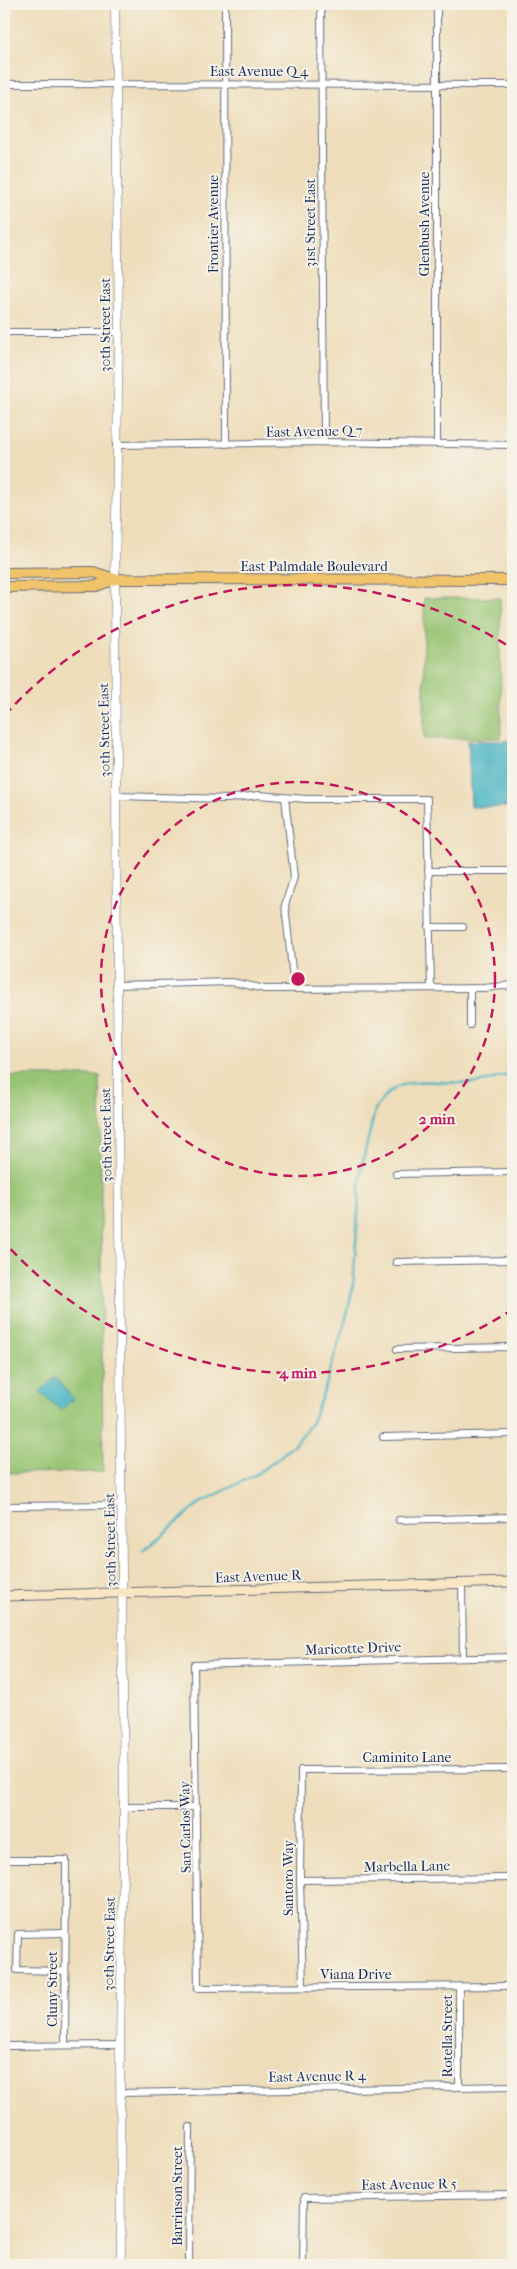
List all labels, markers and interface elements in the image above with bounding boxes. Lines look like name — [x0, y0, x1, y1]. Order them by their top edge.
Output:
street label: East Avenue Q 4 — [210, 63, 309, 80]
street label: Glenbush Avenue — [416, 171, 433, 276]
street label: Frontier Avenue — [205, 175, 222, 273]
street label: 31st Street East — [302, 178, 319, 268]
street label: 30th Street East — [97, 278, 114, 372]
street label: East Avenue Q 7 — [265, 422, 363, 441]
street label: East Palmdale Boulevard — [240, 558, 388, 575]
street label: 30th Street East — [95, 683, 114, 777]
centre of rings — [289, 970, 307, 988]
street label: 30th Street East — [97, 1088, 116, 1182]
text: 2 min — [419, 1110, 456, 1128]
text: 4 min — [278, 1364, 317, 1382]
street label: 30th Street East — [101, 1493, 120, 1587]
street label: East Avenue R — [214, 1566, 302, 1587]
street label: Maricotte Drive — [304, 1638, 402, 1659]
street label: Caminito Lane — [363, 1749, 452, 1766]
street label: San Carlos Way — [176, 1780, 195, 1873]
street label: Santoro Way — [280, 1839, 297, 1916]
street label: Marbella Lane — [364, 1857, 451, 1876]
street label: 30th Street East — [100, 1897, 119, 1991]
street label: Cluny Street — [44, 1951, 61, 2027]
street label: Viana Drive — [319, 1966, 392, 1983]
street label: Rotella Street — [439, 1994, 456, 2078]
street label: East Avenue R 4 — [268, 2067, 367, 2086]
street label: Barrinson Street — [169, 2146, 186, 2246]
street label: East Avenue R 5 — [361, 2175, 457, 2194]

